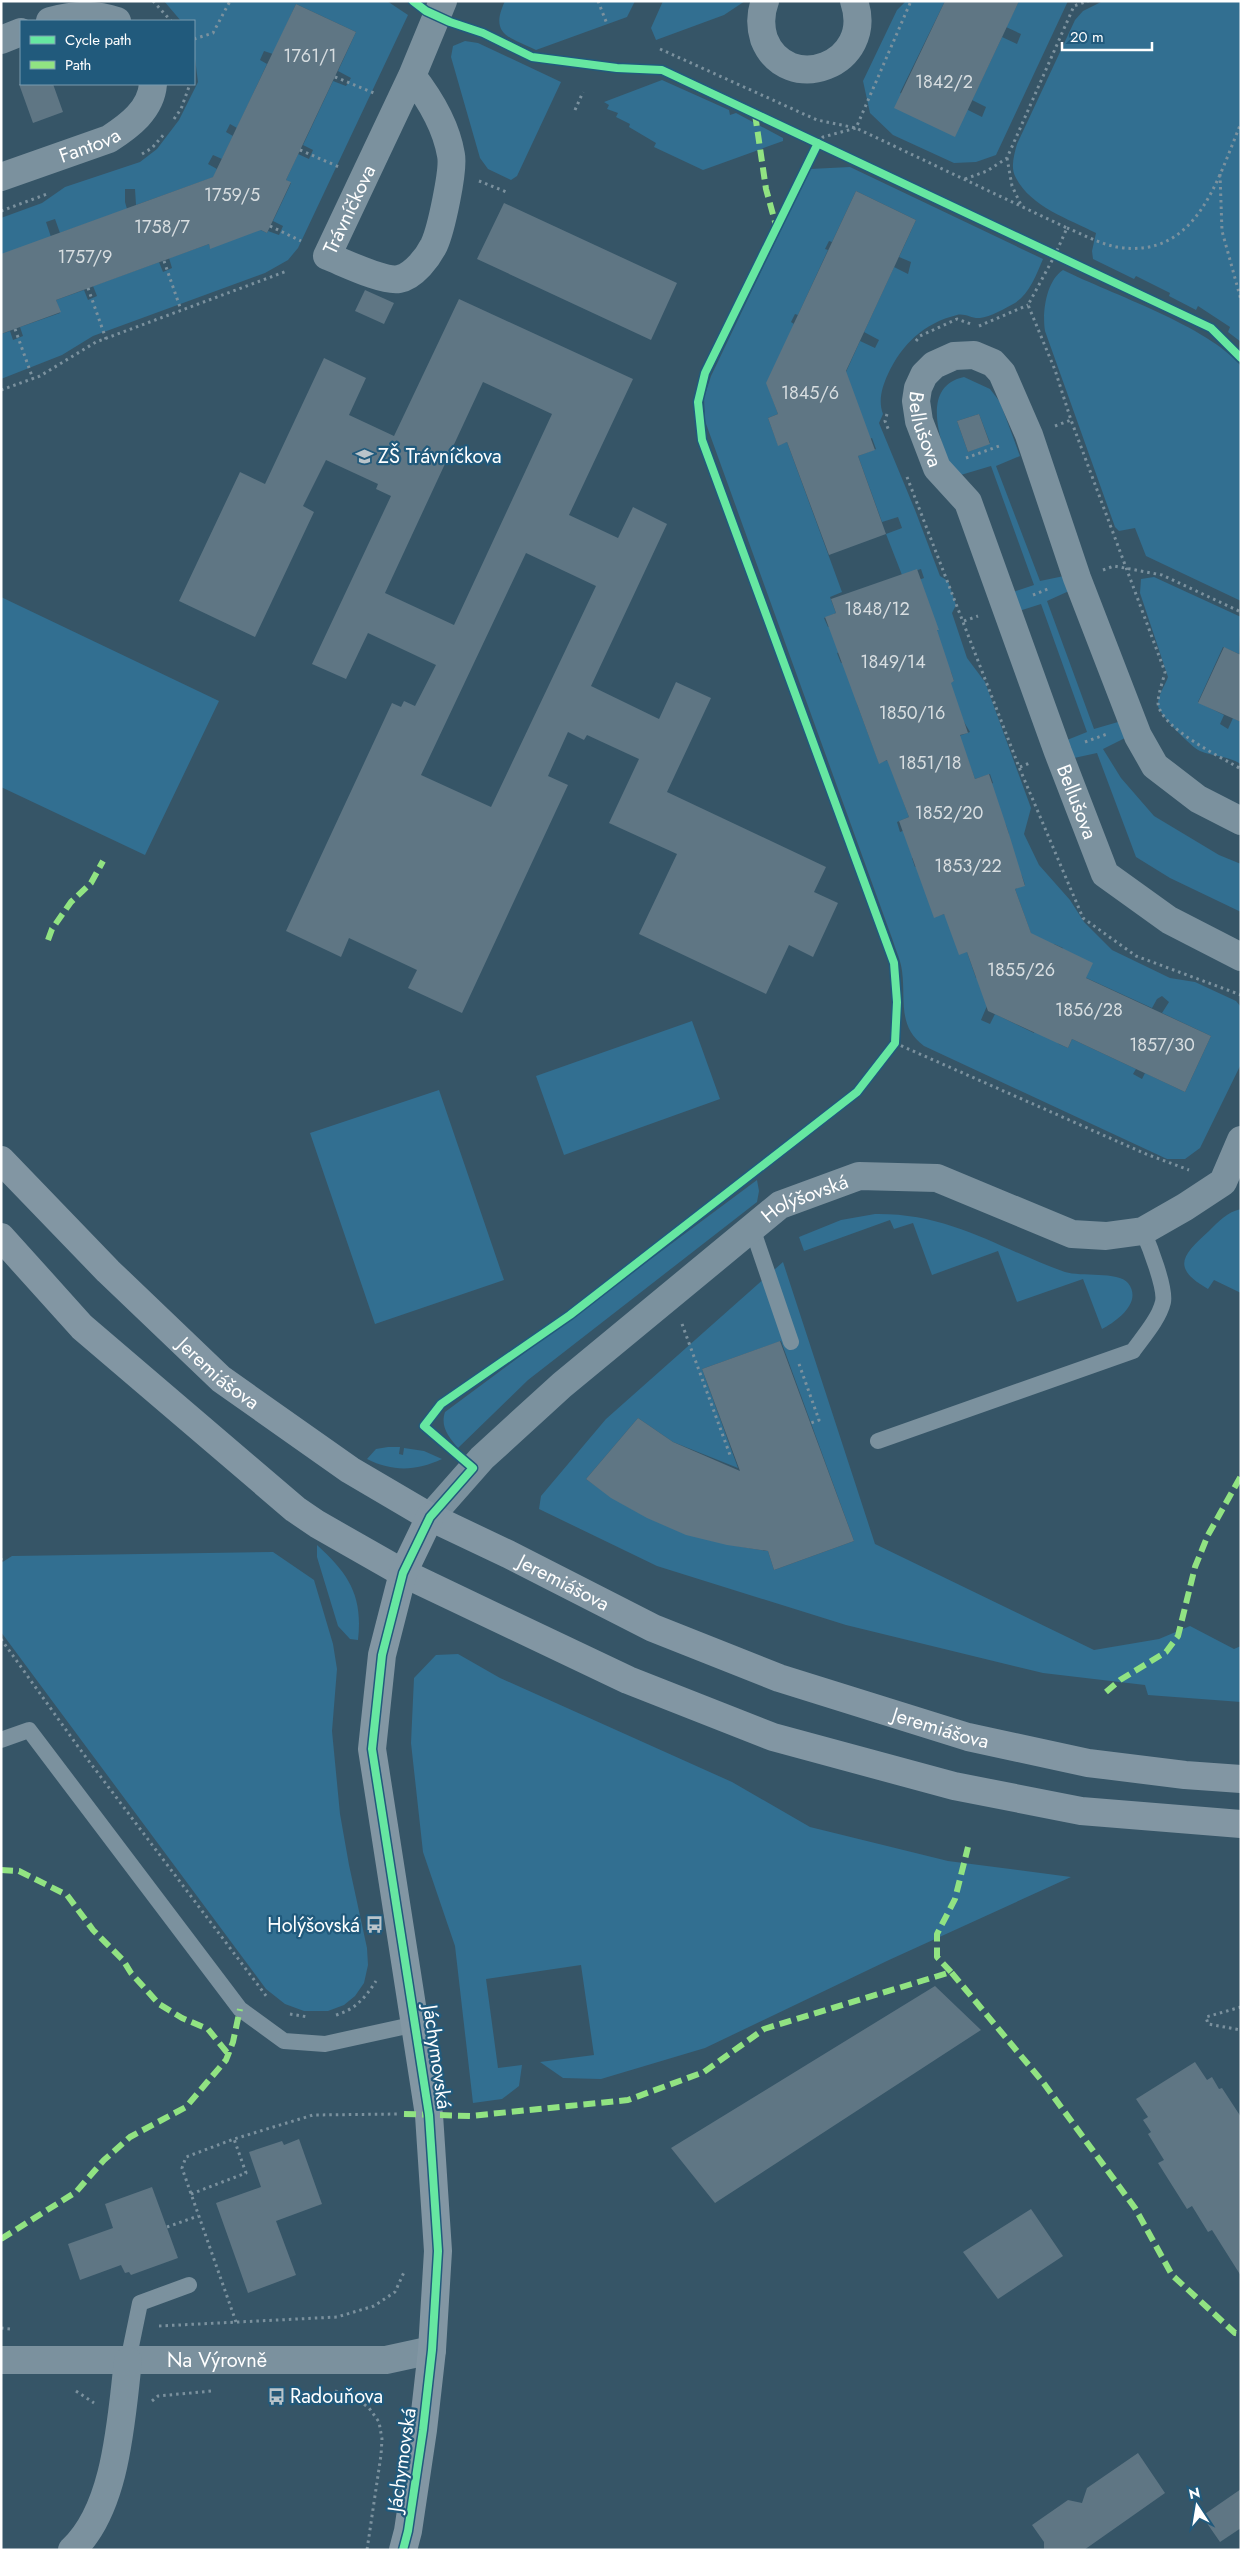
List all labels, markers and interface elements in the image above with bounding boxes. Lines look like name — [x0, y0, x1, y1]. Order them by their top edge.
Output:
legend — [20, 20, 195, 85]
scale bar — [1062, 20, 1152, 52]
text: 20 m — [1070, 26, 1104, 48]
text: Cycle path — [65, 29, 132, 51]
house number: 1761/1 — [283, 43, 337, 69]
text: Path — [65, 54, 91, 76]
house number: 1842/2 — [915, 69, 973, 95]
street label: Fantova — [55, 121, 126, 170]
street label: Trávníčkova — [315, 160, 383, 259]
house number: 1759/5 — [204, 182, 260, 208]
house number: 1758/7 — [134, 214, 191, 240]
house number: 1757/9 — [58, 244, 113, 270]
house number: 1845/6 — [781, 380, 839, 406]
street label: Bellušova — [901, 389, 950, 471]
place label: ZŠ Trávníčkova — [378, 442, 502, 471]
school or university icon: ZŠ Trávníčkova — [354, 446, 374, 466]
house number: 1848/12 — [844, 596, 910, 622]
house number: 1849/14 — [860, 649, 926, 675]
house number: 1850/16 — [879, 700, 945, 726]
house number: 1851/18 — [898, 750, 962, 776]
street label: Bellušova — [1050, 760, 1105, 843]
house number: 1852/20 — [915, 800, 984, 826]
house number: 1853/22 — [934, 853, 1002, 879]
house number: 1855/26 — [987, 957, 1055, 983]
house number: 1856/28 — [1055, 997, 1123, 1023]
house number: 1857/30 — [1129, 1032, 1195, 1058]
street label: Holýšovská — [755, 1167, 852, 1230]
street label: Jeremiášova — [169, 1328, 266, 1416]
street label: Jeremiášova — [510, 1545, 615, 1618]
street label: Jeremiášova — [886, 1699, 992, 1756]
place label: Holýšovská — [267, 1911, 360, 1940]
bus stop icon: Holýšovská — [364, 1915, 384, 1935]
street label: Jáchymovská — [415, 2000, 459, 2111]
street label: Na Výrovně — [167, 2346, 267, 2375]
place label: Radouňova — [290, 2382, 383, 2411]
bus stop icon: Radouňova — [266, 2386, 286, 2406]
street label: Jáchymovská — [380, 2406, 424, 2517]
north arrow — [1172, 2481, 1222, 2531]
text: N — [1187, 2482, 1202, 2504]

